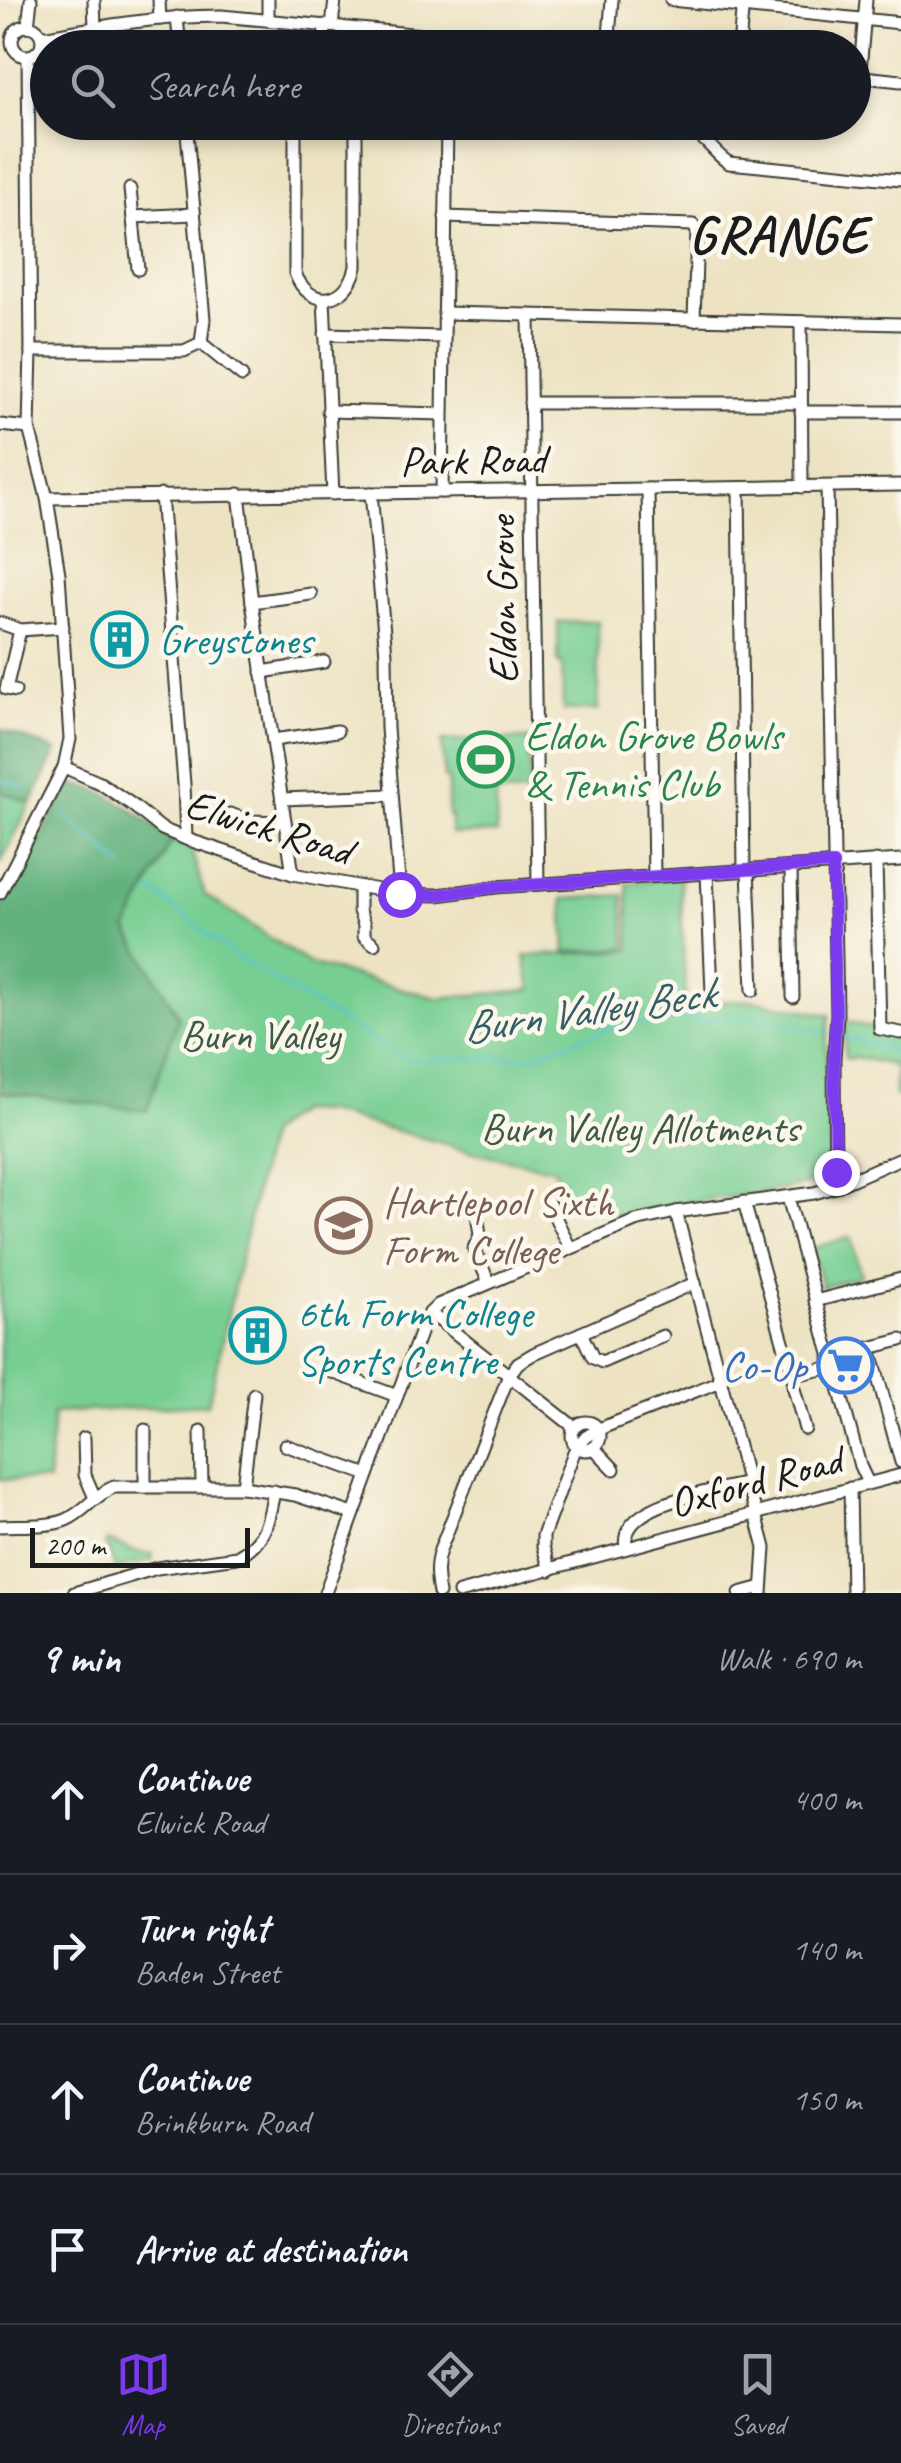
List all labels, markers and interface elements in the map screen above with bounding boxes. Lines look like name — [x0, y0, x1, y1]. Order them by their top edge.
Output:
search box — [30, 30, 871, 140]
icon: search — [65, 58, 120, 113]
text: Search here — [145, 62, 300, 109]
district label: GRANGE — [689, 202, 874, 268]
street label: Park Road — [399, 433, 552, 488]
street label: Eldon Grove — [474, 513, 530, 684]
building icon: Greystones — [90, 609, 150, 669]
place label: Greystones — [159, 614, 316, 667]
place label: Eldon Grove Bowls & Tennis Club — [525, 710, 786, 811]
sports icon: Eldon Grove Bowls & Tennis Club — [456, 729, 516, 789]
street label: Elwick Road — [179, 777, 364, 880]
route start — [378, 872, 424, 918]
water label: Burn Valley Beck — [459, 964, 725, 1056]
park label: Burn Valley — [180, 1009, 342, 1062]
park label: Burn Valley Allotments — [481, 1102, 803, 1155]
route end — [814, 1150, 860, 1196]
place label: Hartlepool Sixth Form College — [383, 1176, 615, 1277]
school or university icon: Hartlepool Sixth Form College — [314, 1195, 374, 1255]
place label: 6th Form College Sports Centre — [297, 1287, 536, 1388]
building icon: 6th Form College Sports Centre — [228, 1306, 288, 1366]
supermarket icon: Co-Op — [816, 1335, 876, 1395]
place label: Co-Op — [722, 1340, 809, 1393]
street label: Oxford Road — [664, 1431, 854, 1530]
scale bar — [30, 1523, 250, 1568]
text: 200 m — [45, 1528, 105, 1563]
text: 9 min — [40, 1632, 120, 1685]
text: Walk · 690 m — [717, 1638, 861, 1679]
text: Continue — [135, 1755, 249, 1802]
icon: ahead — [40, 1772, 95, 1827]
text: 400 m — [792, 1779, 861, 1820]
text: Elwick Road — [135, 1802, 265, 1843]
text: Turn right — [135, 1905, 269, 1952]
icon: right — [40, 1922, 95, 1977]
text: 140 m — [792, 1929, 861, 1970]
text: Baden Street — [135, 1952, 280, 1993]
text: Continue — [135, 2055, 249, 2102]
icon: ahead — [40, 2072, 95, 2127]
text: 150 m — [792, 2079, 861, 2120]
text: Brinkburn Road — [135, 2102, 310, 2143]
icon: arrive — [40, 2222, 95, 2277]
text: Arrive at destination — [135, 2226, 407, 2273]
tab: Map — [116, 2347, 171, 2442]
tab: Directions — [402, 2347, 499, 2442]
tab: Saved — [730, 2347, 785, 2442]

